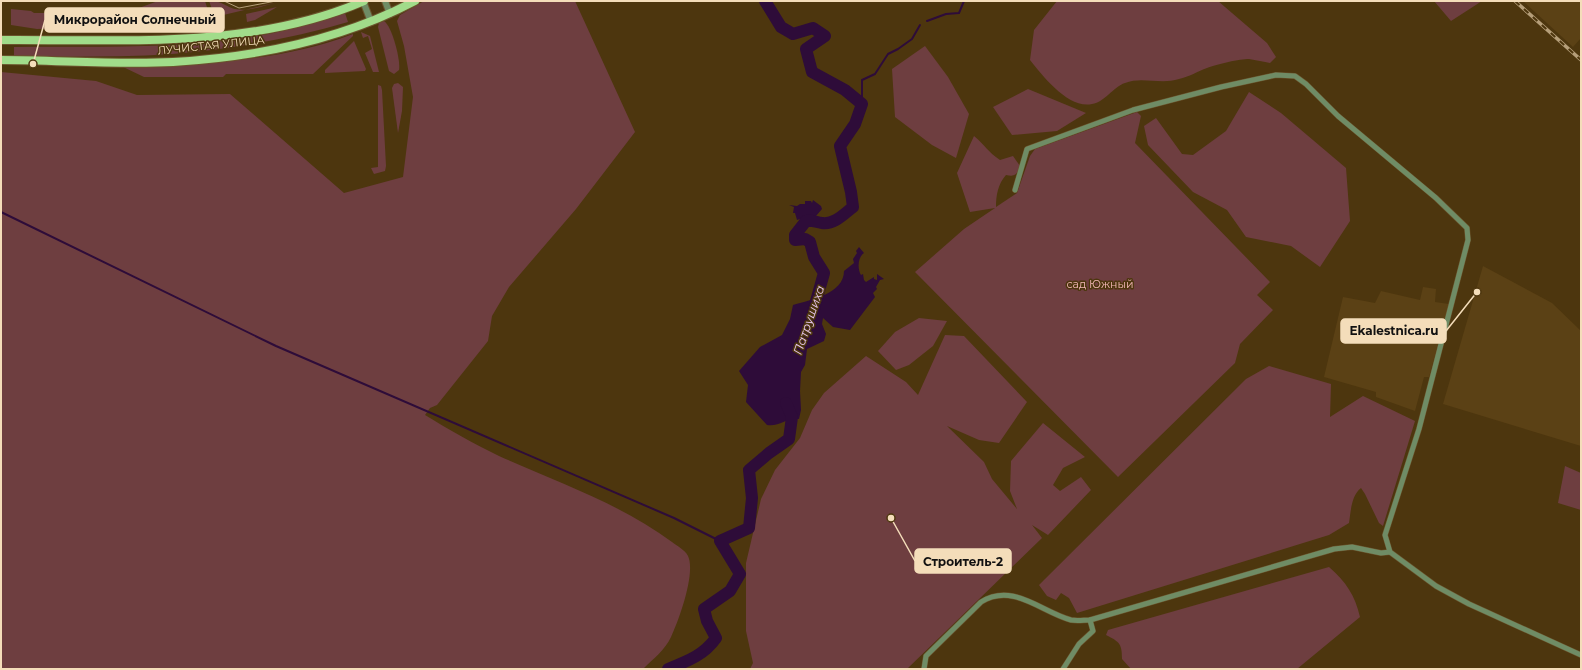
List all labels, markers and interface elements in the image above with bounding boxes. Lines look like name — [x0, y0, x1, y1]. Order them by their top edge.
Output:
callout: Микрорайон Солнечный — [45, 8, 224, 32]
text: Микрорайон Солнечный — [54, 12, 216, 27]
street label: ЛУЧИСТАЯ УЛИЦА — [157, 32, 266, 58]
park label: сад Южный — [1066, 277, 1134, 291]
water label: Патрушиха — [790, 283, 827, 357]
callout: Ekalestnica.ru — [1341, 319, 1446, 343]
text: Ekalestnica.ru — [1350, 323, 1438, 338]
callout: Строитель-2 — [915, 549, 1011, 573]
text: Строитель-2 — [923, 554, 1003, 569]

